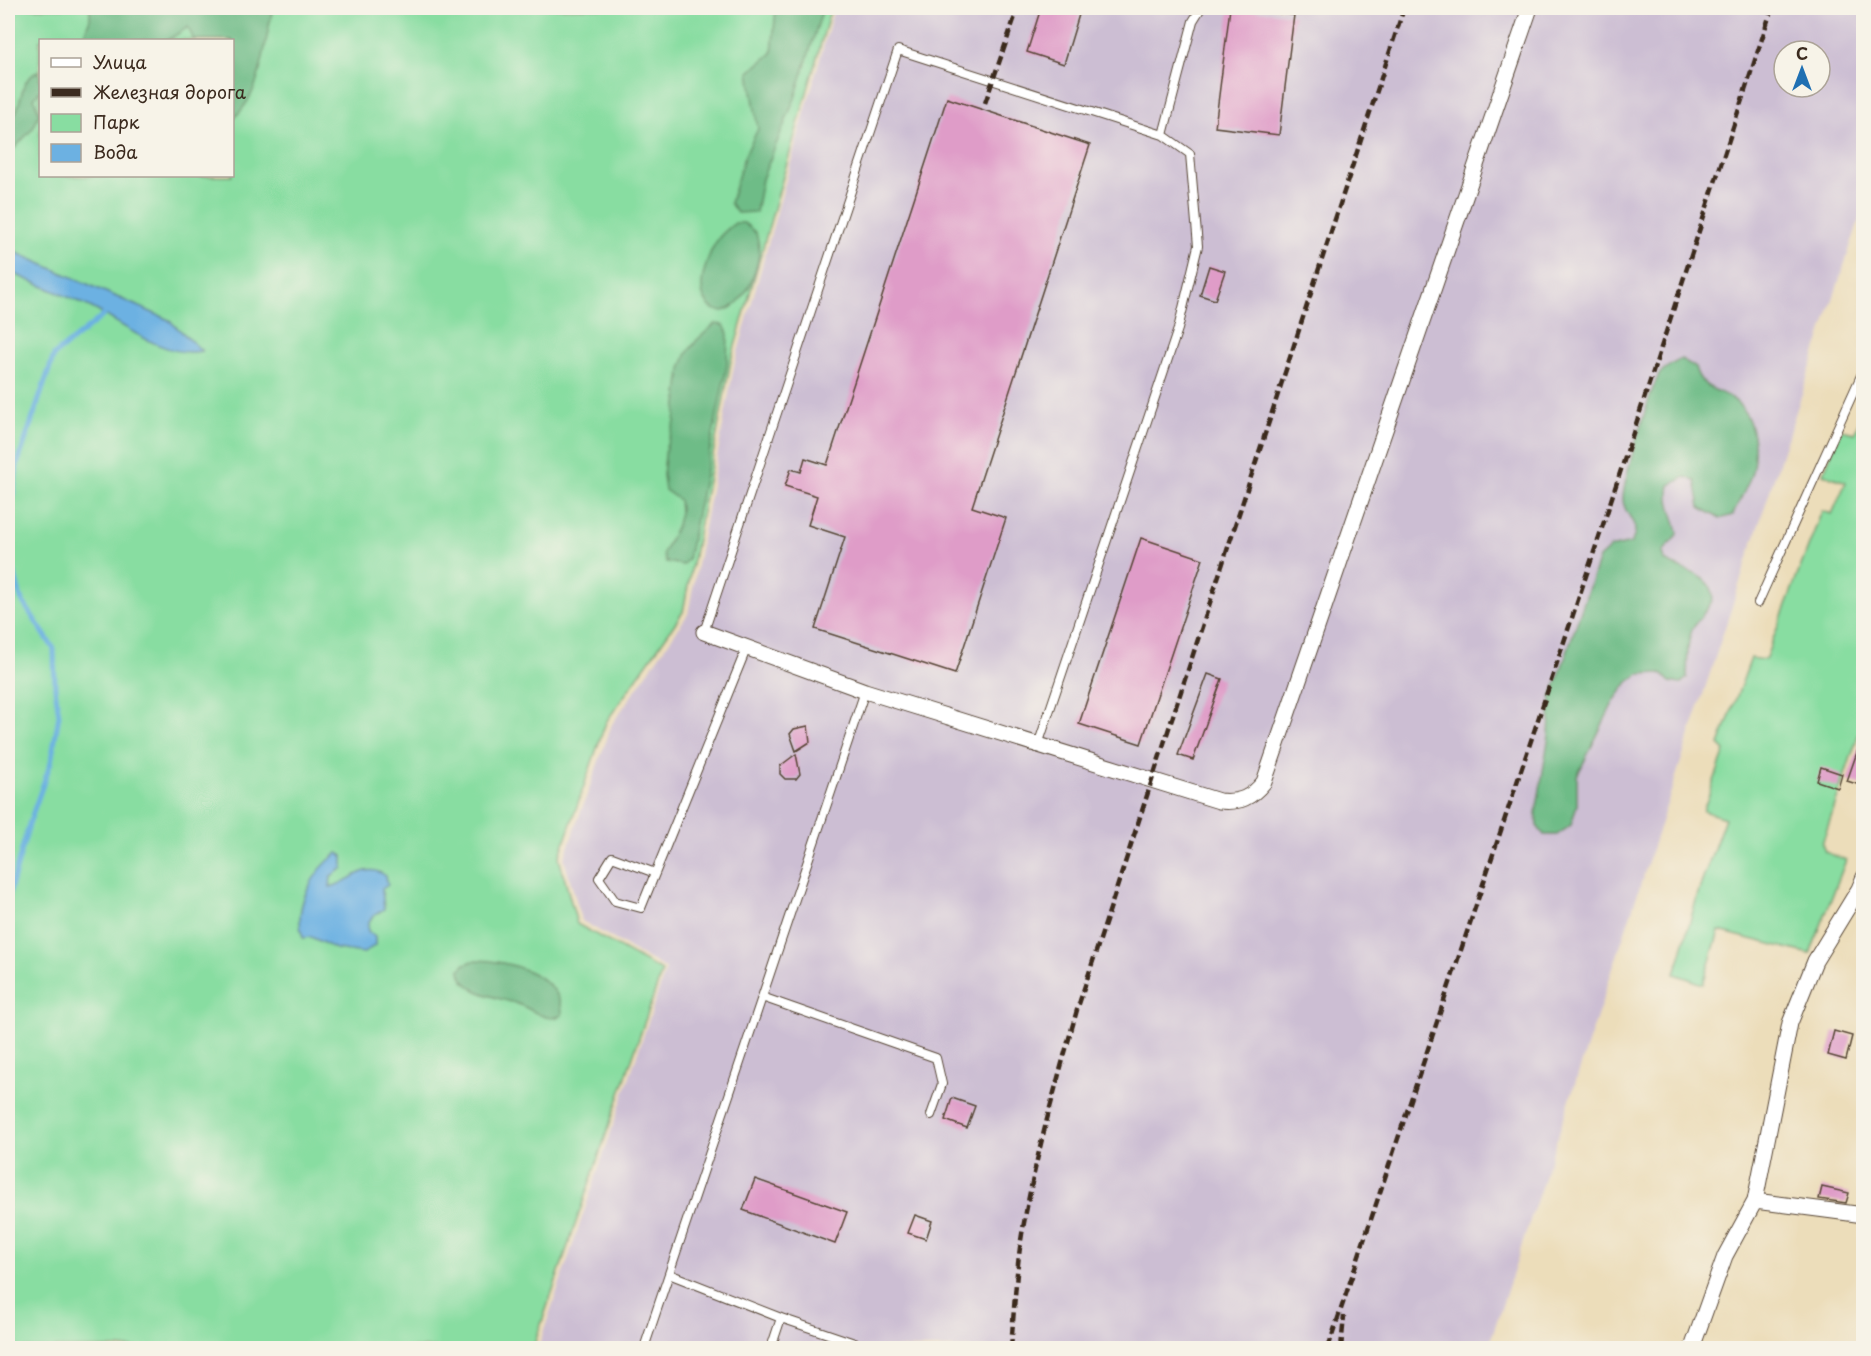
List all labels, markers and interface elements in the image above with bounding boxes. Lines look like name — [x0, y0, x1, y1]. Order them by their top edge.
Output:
legend — [39, 39, 234, 177]
north arrow — [1772, 39, 1832, 99]
text: С — [1796, 41, 1808, 65]
text: Улица — [93, 48, 147, 75]
text: Железная дорога — [93, 78, 247, 105]
text: Парк — [93, 108, 140, 135]
text: Вода — [93, 138, 138, 165]

